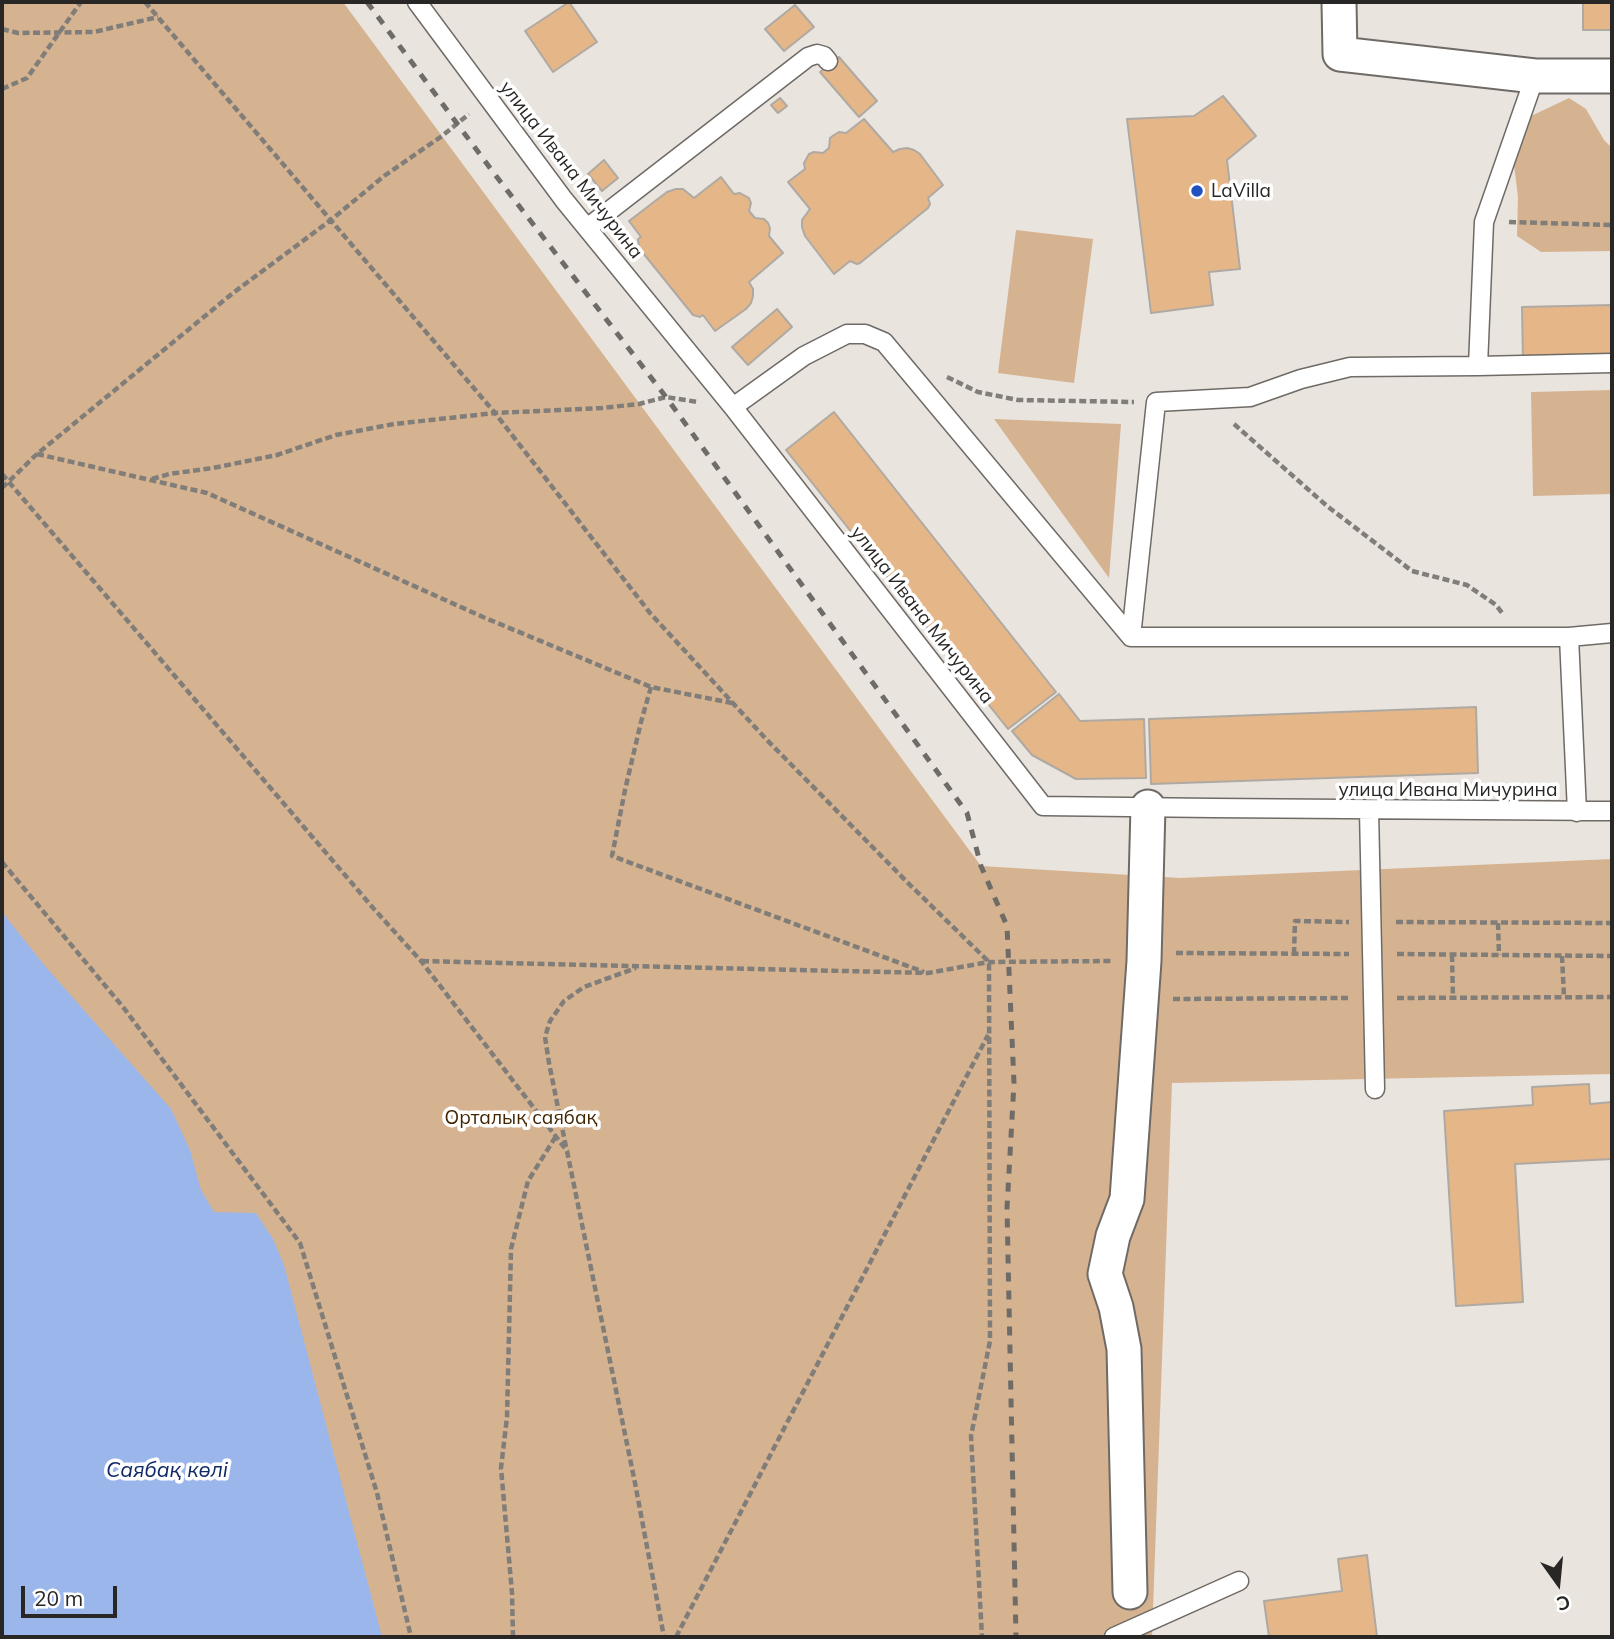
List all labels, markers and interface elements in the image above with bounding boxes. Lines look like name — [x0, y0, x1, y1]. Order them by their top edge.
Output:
street label: улица Ивана Мичурина — [495, 77, 647, 263]
place label: LaVilla — [1211, 180, 1271, 202]
marker: LaVilla — [1189, 183, 1205, 199]
street label: улица Ивана Мичурина — [846, 522, 998, 708]
street label: улица Ивана Мичурина — [1338, 779, 1558, 801]
park label: Орталық саябақ — [444, 1107, 598, 1129]
water label: Саябақ көлі — [106, 1458, 228, 1484]
north arrow — [1523, 1548, 1593, 1618]
scale bar — [24, 1572, 121, 1616]
text: 20 m — [34, 1585, 83, 1611]
text: С — [1554, 1590, 1573, 1617]

